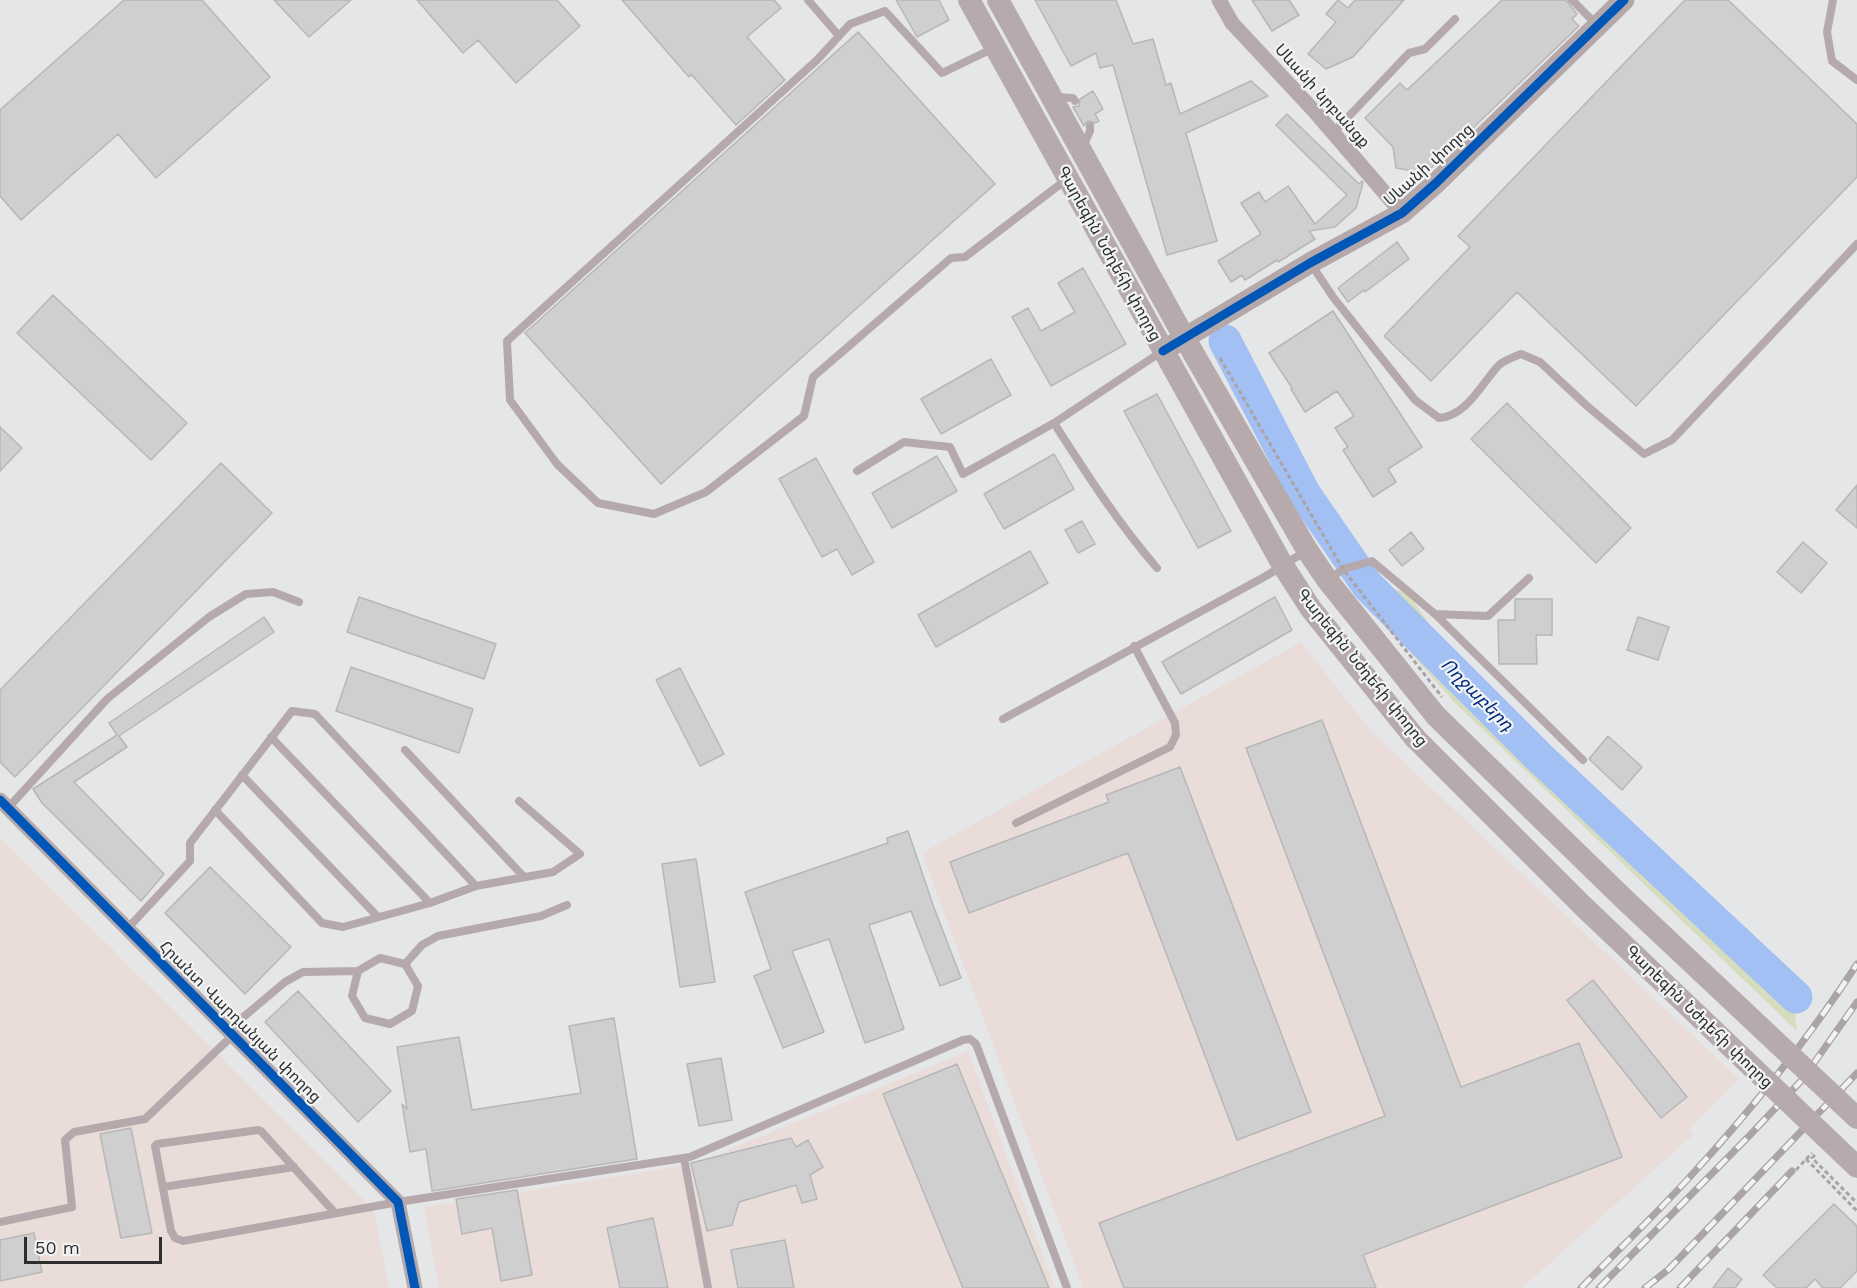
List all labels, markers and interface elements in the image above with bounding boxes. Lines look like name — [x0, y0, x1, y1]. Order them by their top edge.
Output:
street label: Սևանի նրբանցք — [1270, 40, 1374, 152]
street label: Սևանի փողոց — [1380, 120, 1478, 210]
street label: Գարեգին Նժդեհի փողոց — [1053, 163, 1165, 345]
street label: Գարեգին Նժդեհի փողոց — [1293, 585, 1431, 751]
water label: Ողջաբերդ — [1436, 654, 1518, 736]
street label: Հրանտ Վարդանյան փողոց — [155, 937, 325, 1107]
street label: Գարեգին Նժդեհի փողոց — [1621, 942, 1777, 1092]
scale bar — [27, 1225, 165, 1263]
text: 50 m — [35, 1237, 80, 1258]

